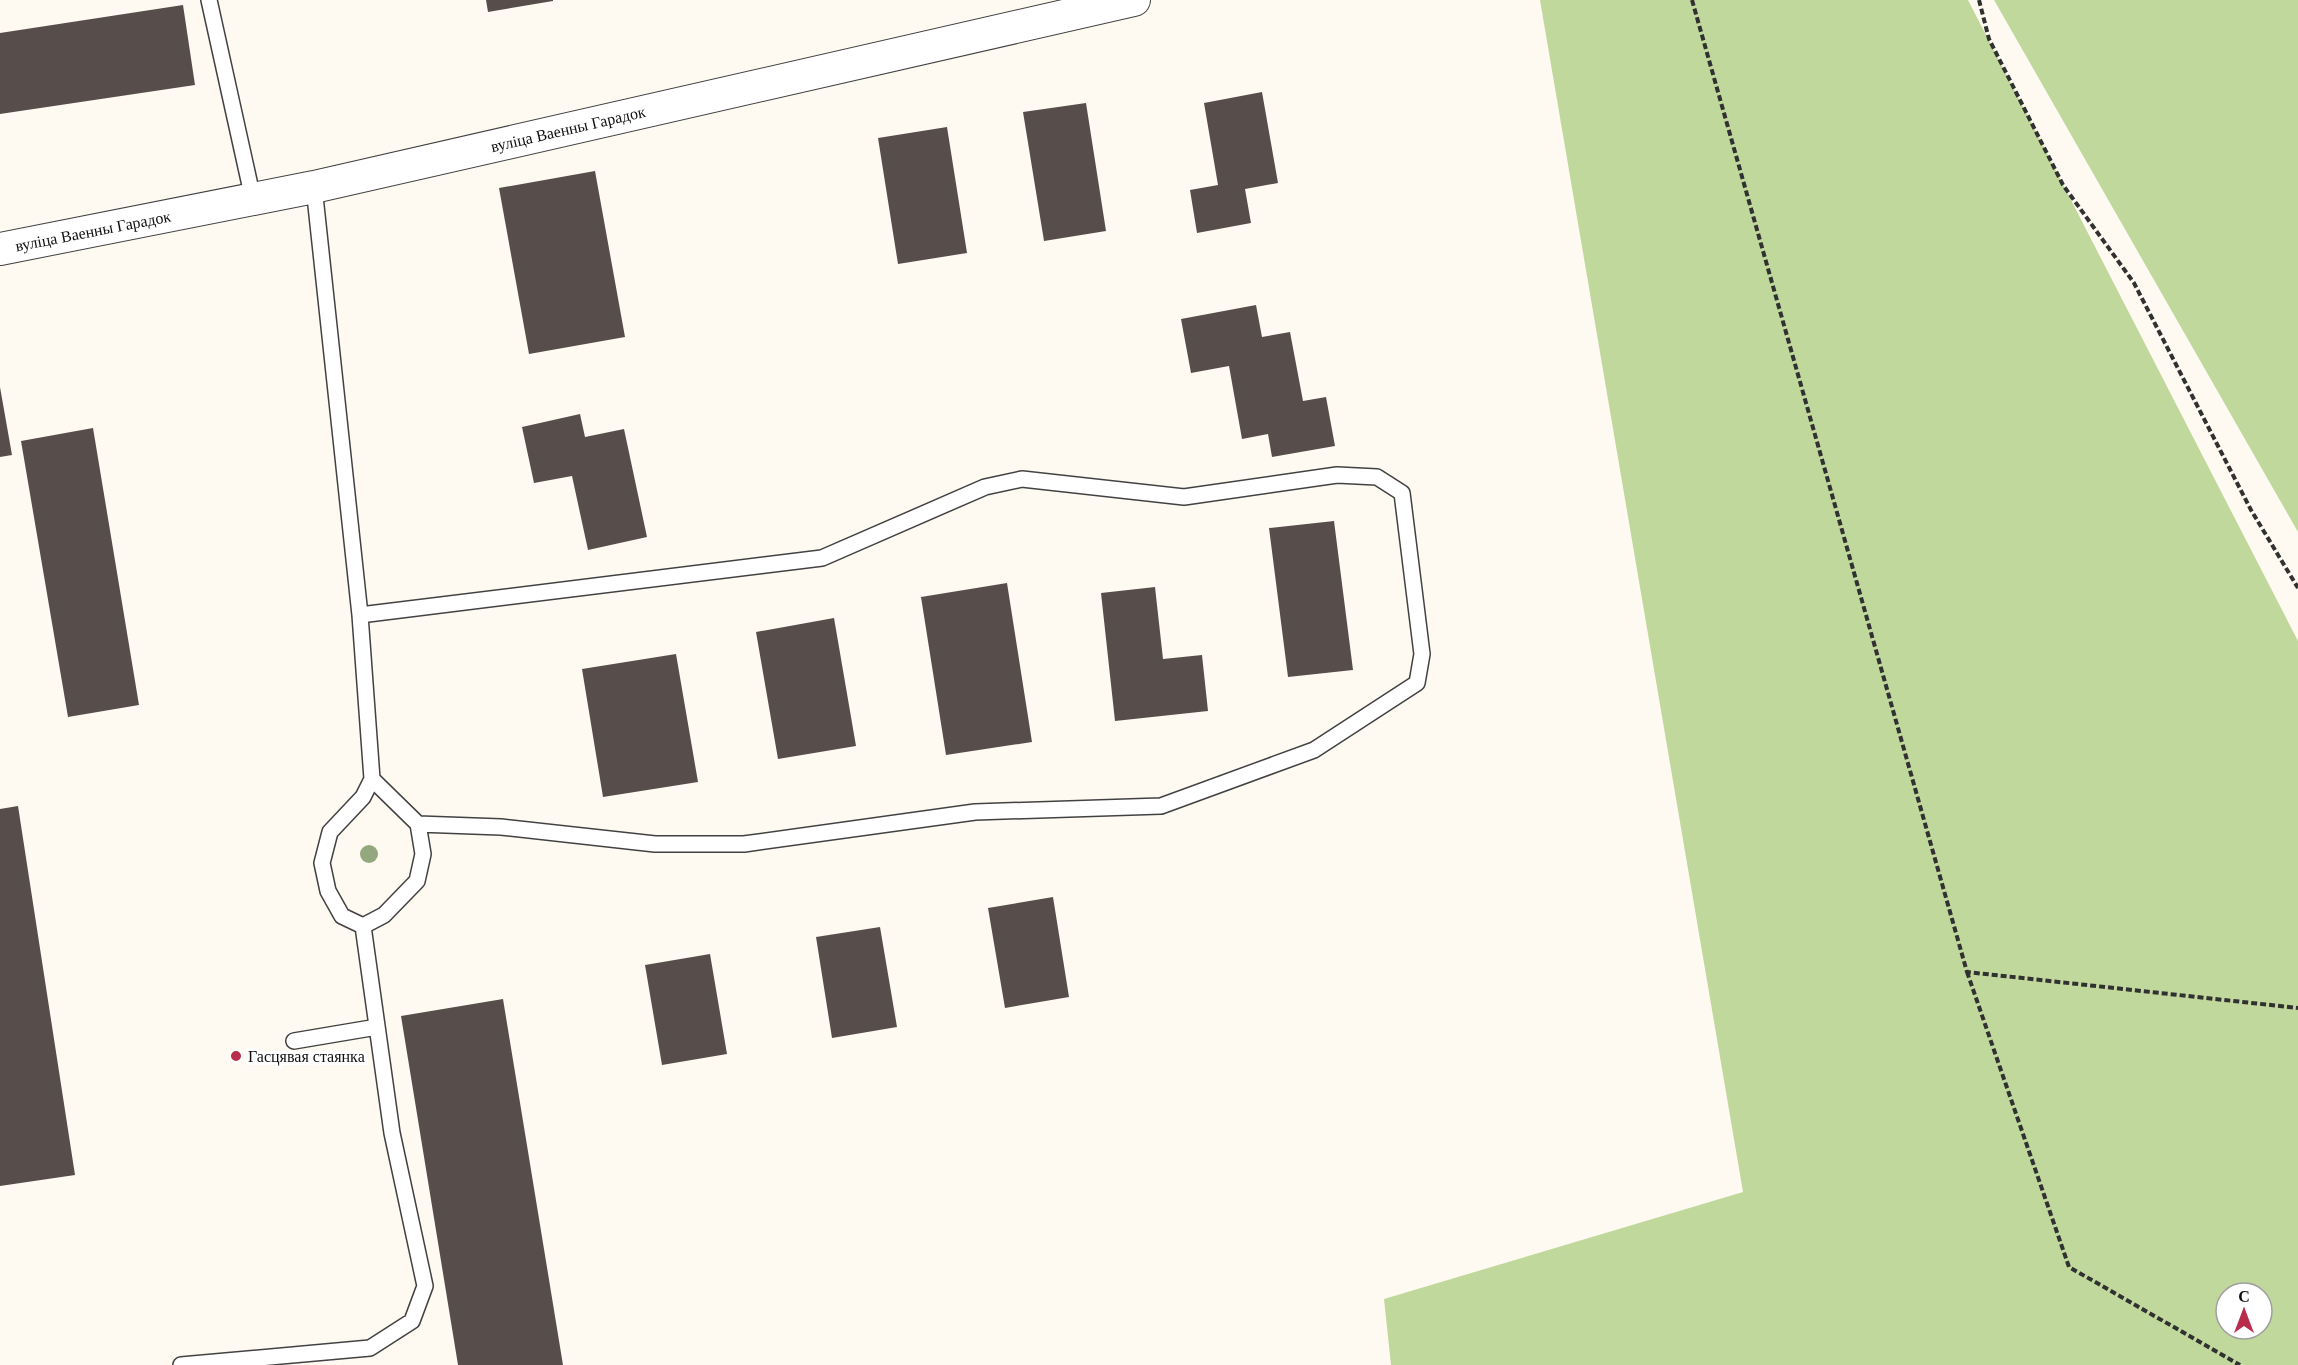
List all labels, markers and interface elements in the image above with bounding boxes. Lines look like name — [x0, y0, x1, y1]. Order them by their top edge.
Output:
street label: вуліца Ваенны Гарадок — [489, 103, 647, 156]
street label: вуліца Ваенны Гарадок — [14, 208, 173, 255]
place label: Гасцявая стаянка — [248, 1048, 365, 1066]
marker: Гасцявая стаянка — [229, 1049, 243, 1063]
north arrow — [2214, 1281, 2274, 1341]
text: С — [2238, 1288, 2250, 1305]

